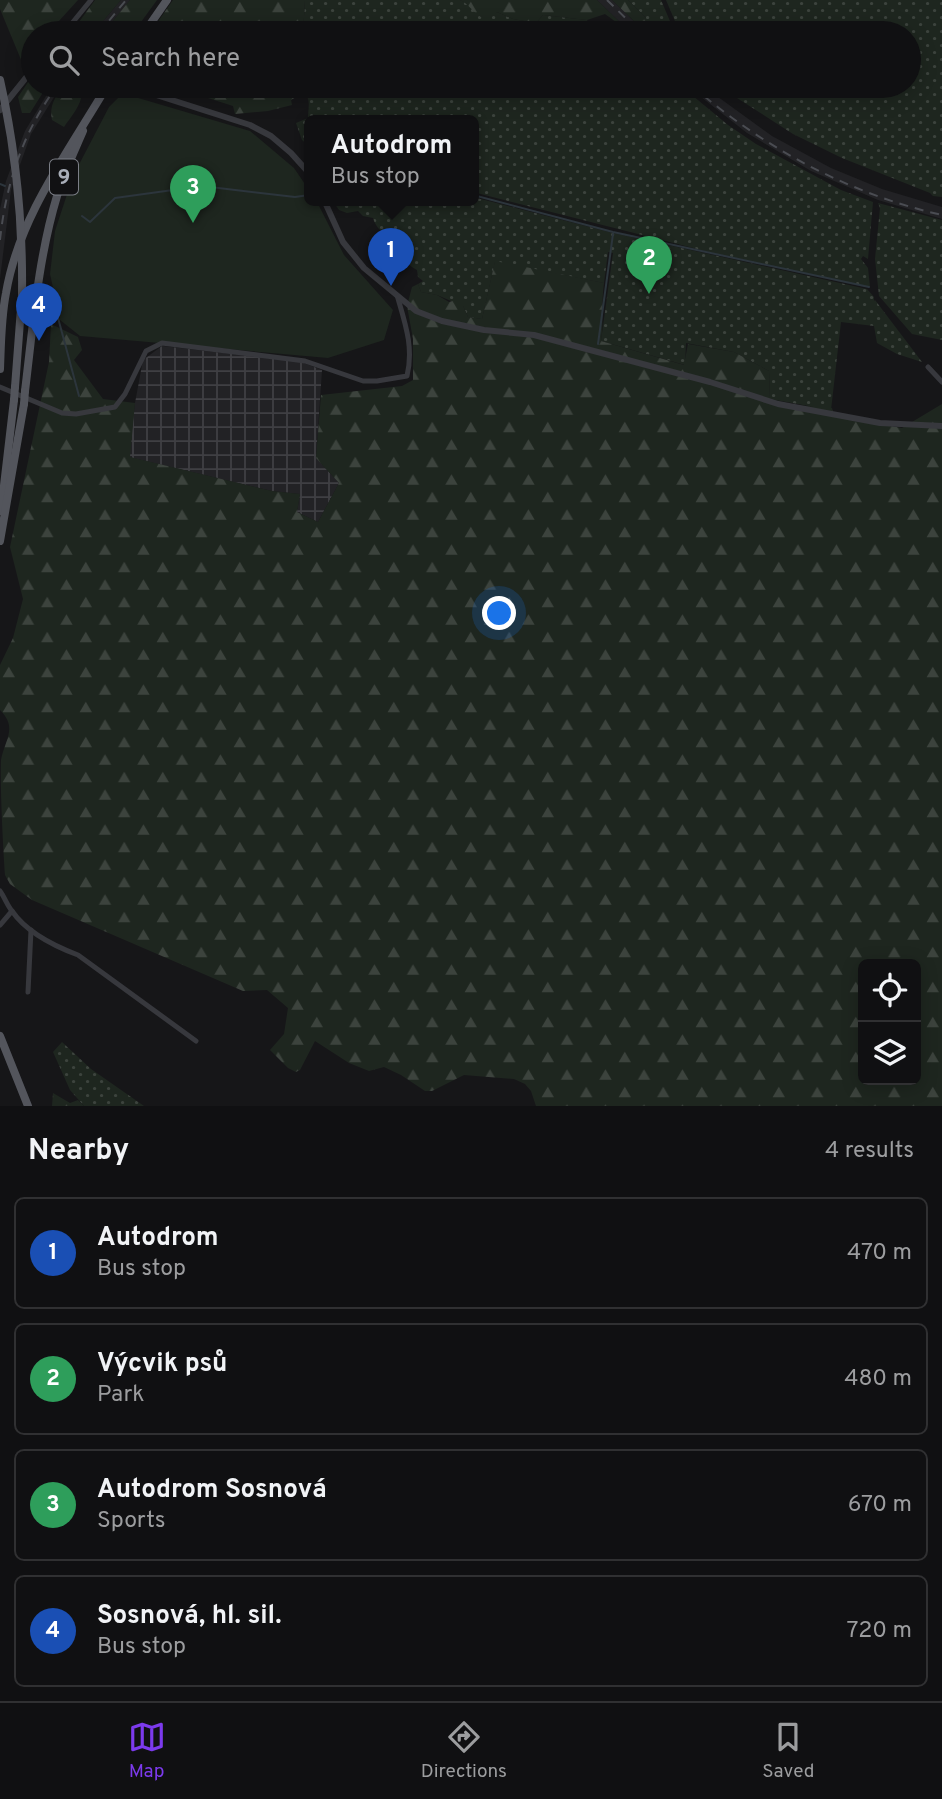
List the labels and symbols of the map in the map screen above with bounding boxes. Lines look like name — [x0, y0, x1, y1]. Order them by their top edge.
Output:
road number: 9 — [50, 160, 78, 194]
pin: 3 — [170, 165, 216, 223]
pin: 1 — [368, 228, 414, 286]
pin: 2 — [626, 236, 672, 294]
pin: 4 — [16, 283, 62, 341]
your location — [482, 596, 516, 630]

